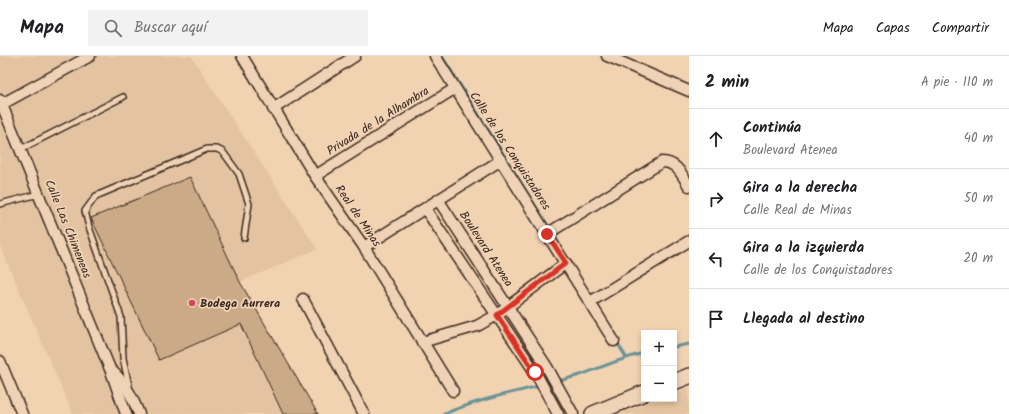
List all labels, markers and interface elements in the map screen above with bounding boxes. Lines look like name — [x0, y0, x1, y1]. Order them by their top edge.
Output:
search box — [88, 10, 368, 46]
text: Mapa — [20, 13, 64, 43]
text: Buscar aquí — [134, 16, 207, 40]
icon: search — [102, 17, 124, 39]
text: Mapa — [823, 17, 854, 39]
text: Capas — [876, 17, 910, 39]
text: Compartir — [932, 17, 989, 39]
text: 2 min — [705, 69, 749, 96]
text: A pie · 110 m — [921, 72, 993, 93]
street label: Privada de la Alhambra — [323, 82, 433, 160]
street label: Calle de los Conquistadores — [464, 88, 556, 214]
text: Continúa — [743, 116, 801, 140]
icon: ahead — [705, 128, 727, 150]
text: 40 m — [964, 128, 993, 149]
text: Boulevard Atenea — [743, 140, 838, 161]
text: Gira a la derecha — [743, 176, 857, 200]
street label: Calle Las Chimeneas — [40, 177, 96, 281]
street label: Real de Minas — [330, 181, 386, 251]
icon: right — [705, 188, 727, 210]
text: 50 m — [964, 188, 993, 209]
text: Calle Real de Minas — [743, 200, 852, 221]
street label: Boulevard Atenea — [454, 207, 518, 291]
route end — [538, 225, 556, 243]
text: Gira a la izquierda — [743, 236, 864, 260]
icon: left — [705, 248, 727, 270]
text: 20 m — [963, 248, 993, 269]
text: Calle de los Conquistadores — [743, 260, 893, 281]
place label: Bodega Aurrera — [200, 294, 280, 313]
marker: Bodega Aurrera — [187, 298, 197, 308]
text: Llegada al destino — [743, 307, 865, 331]
icon: arrive — [705, 308, 727, 330]
map controls — [641, 330, 677, 402]
button: + — [641, 330, 677, 366]
route start — [526, 363, 544, 381]
button: − — [641, 366, 677, 402]

